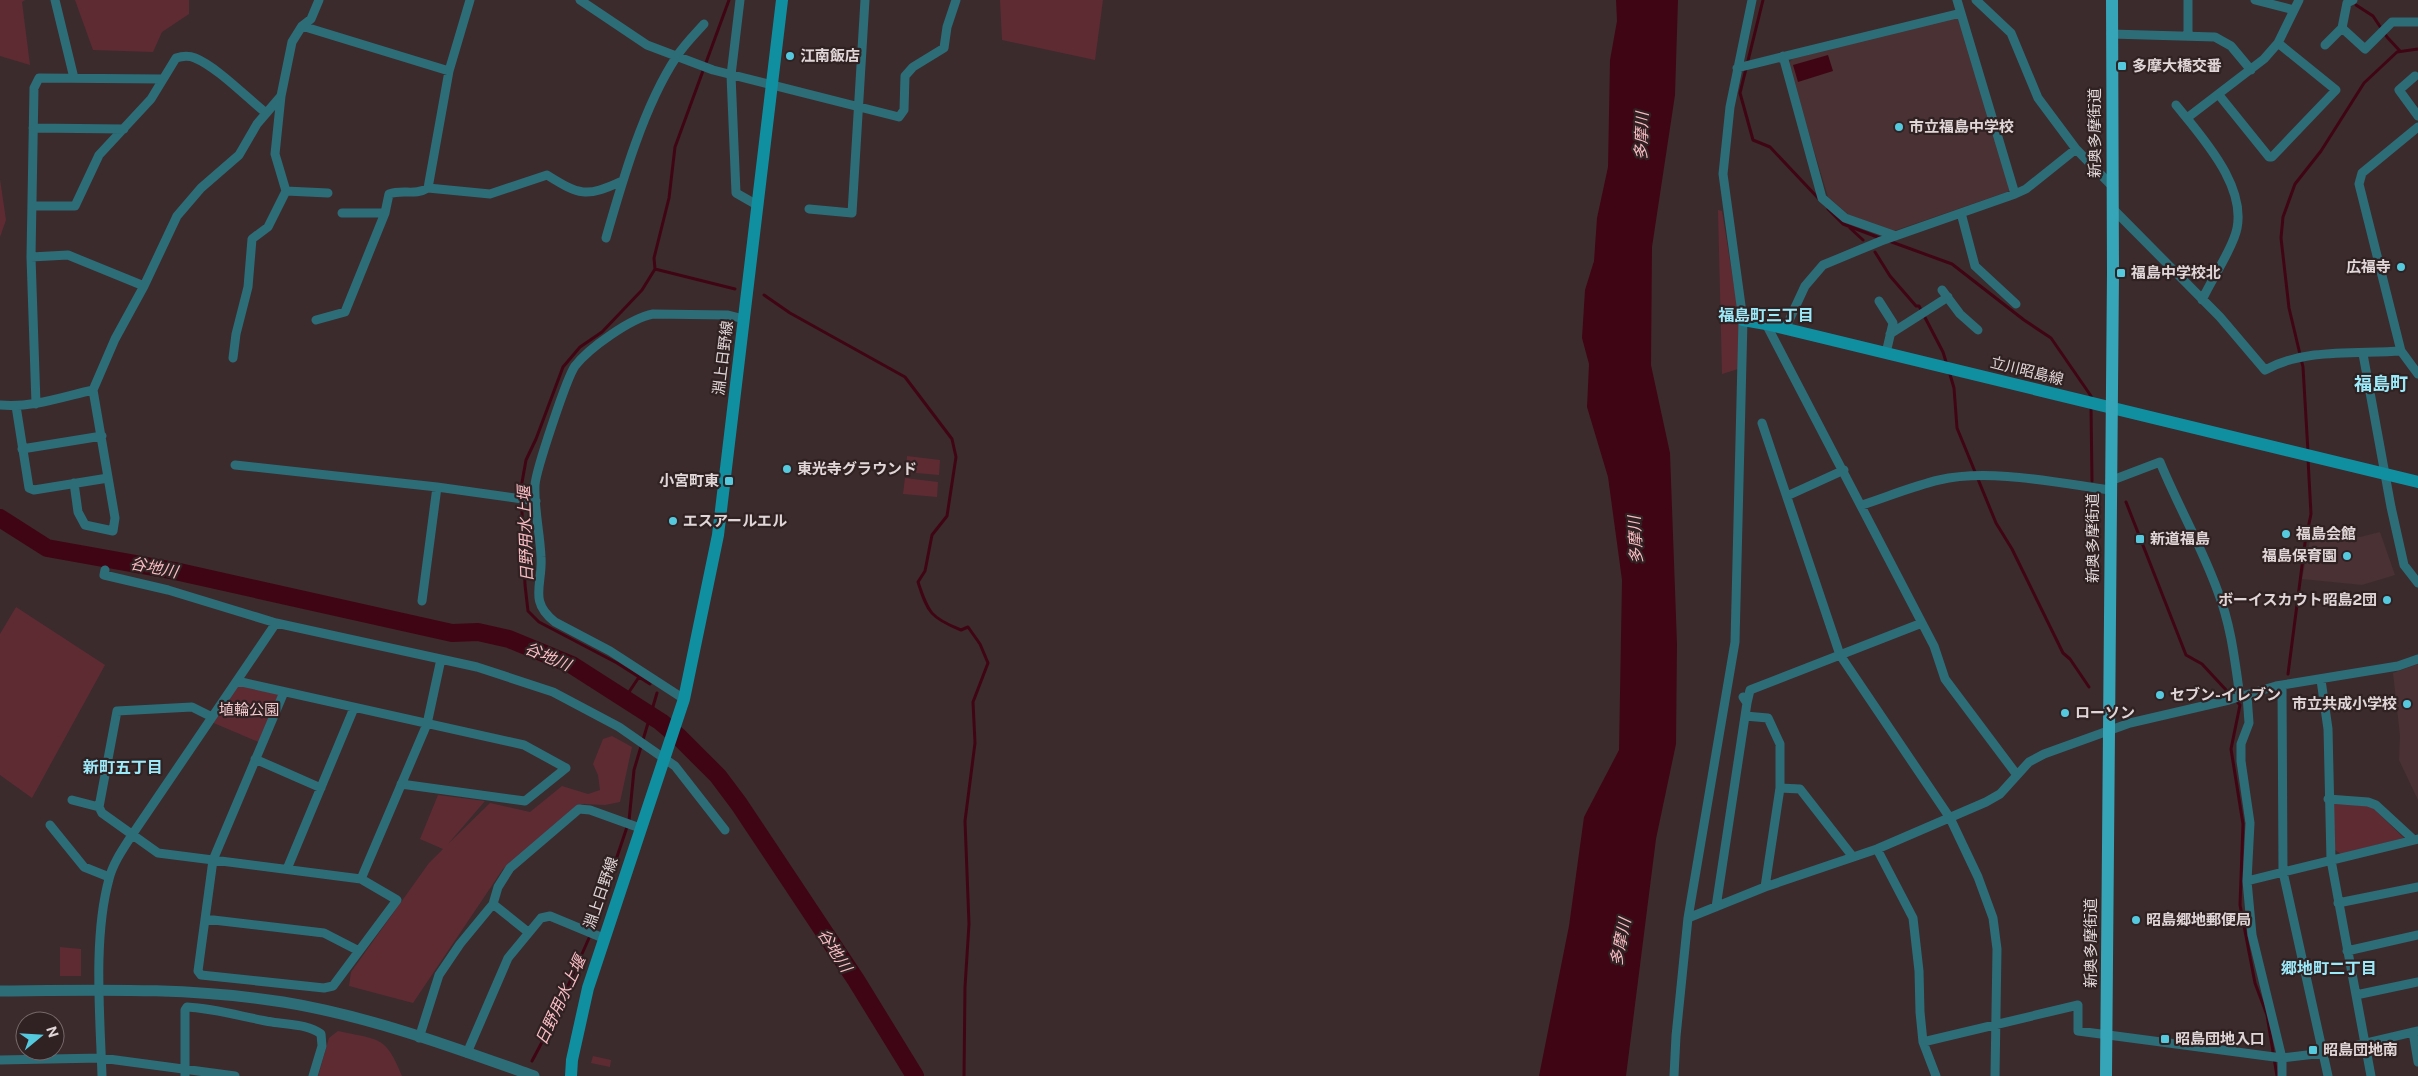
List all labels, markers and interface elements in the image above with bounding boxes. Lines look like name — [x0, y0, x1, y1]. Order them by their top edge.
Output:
place label: 江南飯店 — [800, 47, 860, 64]
marker: 江南飯店 — [784, 50, 796, 62]
place label: 多摩大橋交番 — [2132, 57, 2222, 74]
marker: 多摩大橋交番 — [2116, 60, 2128, 72]
street label: 新奥多摩街道 — [2086, 88, 2103, 178]
water label: 多摩川 — [1631, 110, 1652, 160]
place label: 市立福島中学校 — [1909, 118, 2014, 135]
marker: 市立福島中学校 — [1893, 121, 1905, 133]
place label: 広福寺 — [2346, 258, 2391, 275]
marker: 広福寺 — [2395, 261, 2407, 273]
place label: 福島中学校北 — [2130, 264, 2221, 281]
marker: 福島中学校北 — [2115, 267, 2127, 279]
district label: 福島町三丁目 — [1718, 306, 1814, 325]
street label: 淵上日野線 — [709, 320, 736, 396]
street label: 立川昭島線 — [1989, 353, 2066, 388]
district label: 福島町 — [2354, 373, 2408, 394]
place label: 東光寺グラウンド — [797, 460, 917, 477]
marker: 東光寺グラウンド — [781, 463, 793, 475]
place label: 小宮町東 — [659, 472, 719, 489]
marker: 小宮町東 — [723, 475, 735, 487]
water label: 日野用水上堰 — [514, 483, 537, 582]
street label: 新奥多摩街道 — [2084, 493, 2101, 583]
place label: エスアールエル — [683, 512, 787, 529]
water label: 多摩川 — [1625, 514, 1646, 564]
marker: エスアールエル — [667, 515, 679, 527]
place label: 福島会館 — [2295, 525, 2356, 542]
marker: 福島会館 — [2280, 528, 2292, 540]
place label: 新道福島 — [2150, 530, 2210, 547]
marker: 新道福島 — [2134, 533, 2146, 545]
place label: 福島保育園 — [2261, 547, 2337, 564]
marker: 福島保育園 — [2341, 550, 2353, 562]
water label: 谷地川 — [129, 554, 181, 582]
place label: ボーイスカウト昭島2団 — [2218, 591, 2377, 608]
marker: ボーイスカウト昭島2団 — [2381, 594, 2393, 606]
water label: 谷地川 — [522, 638, 575, 675]
place label: セブン-イレブン — [2170, 686, 2281, 703]
marker: セブン-イレブン — [2154, 689, 2166, 701]
place label: 市立共成小学校 — [2292, 695, 2397, 712]
marker: 市立共成小学校 — [2401, 698, 2413, 710]
park label: 埴輪公園 — [219, 701, 279, 718]
place label: ローソン — [2075, 704, 2135, 721]
marker: ローソン — [2059, 707, 2071, 719]
district label: 新町五丁目 — [83, 758, 163, 777]
street label: 淵上日野線 — [580, 855, 621, 931]
street label: 新奥多摩街道 — [2082, 898, 2099, 988]
place label: 昭島郷地郵便局 — [2146, 911, 2251, 928]
marker: 昭島郷地郵便局 — [2130, 914, 2142, 926]
water label: 多摩川 — [1607, 915, 1635, 967]
water label: 谷地川 — [814, 925, 857, 977]
water label: 日野用水上堰 — [532, 950, 591, 1048]
district label: 郷地町二丁目 — [2281, 959, 2377, 978]
north arrow — [15, 1011, 65, 1061]
text: N — [43, 1024, 62, 1040]
place label: 昭島団地入口 — [2175, 1030, 2265, 1047]
marker: 昭島団地入口 — [2159, 1033, 2171, 1045]
place label: 昭島団地南 — [2323, 1041, 2398, 1058]
marker: 昭島団地南 — [2307, 1044, 2319, 1056]

